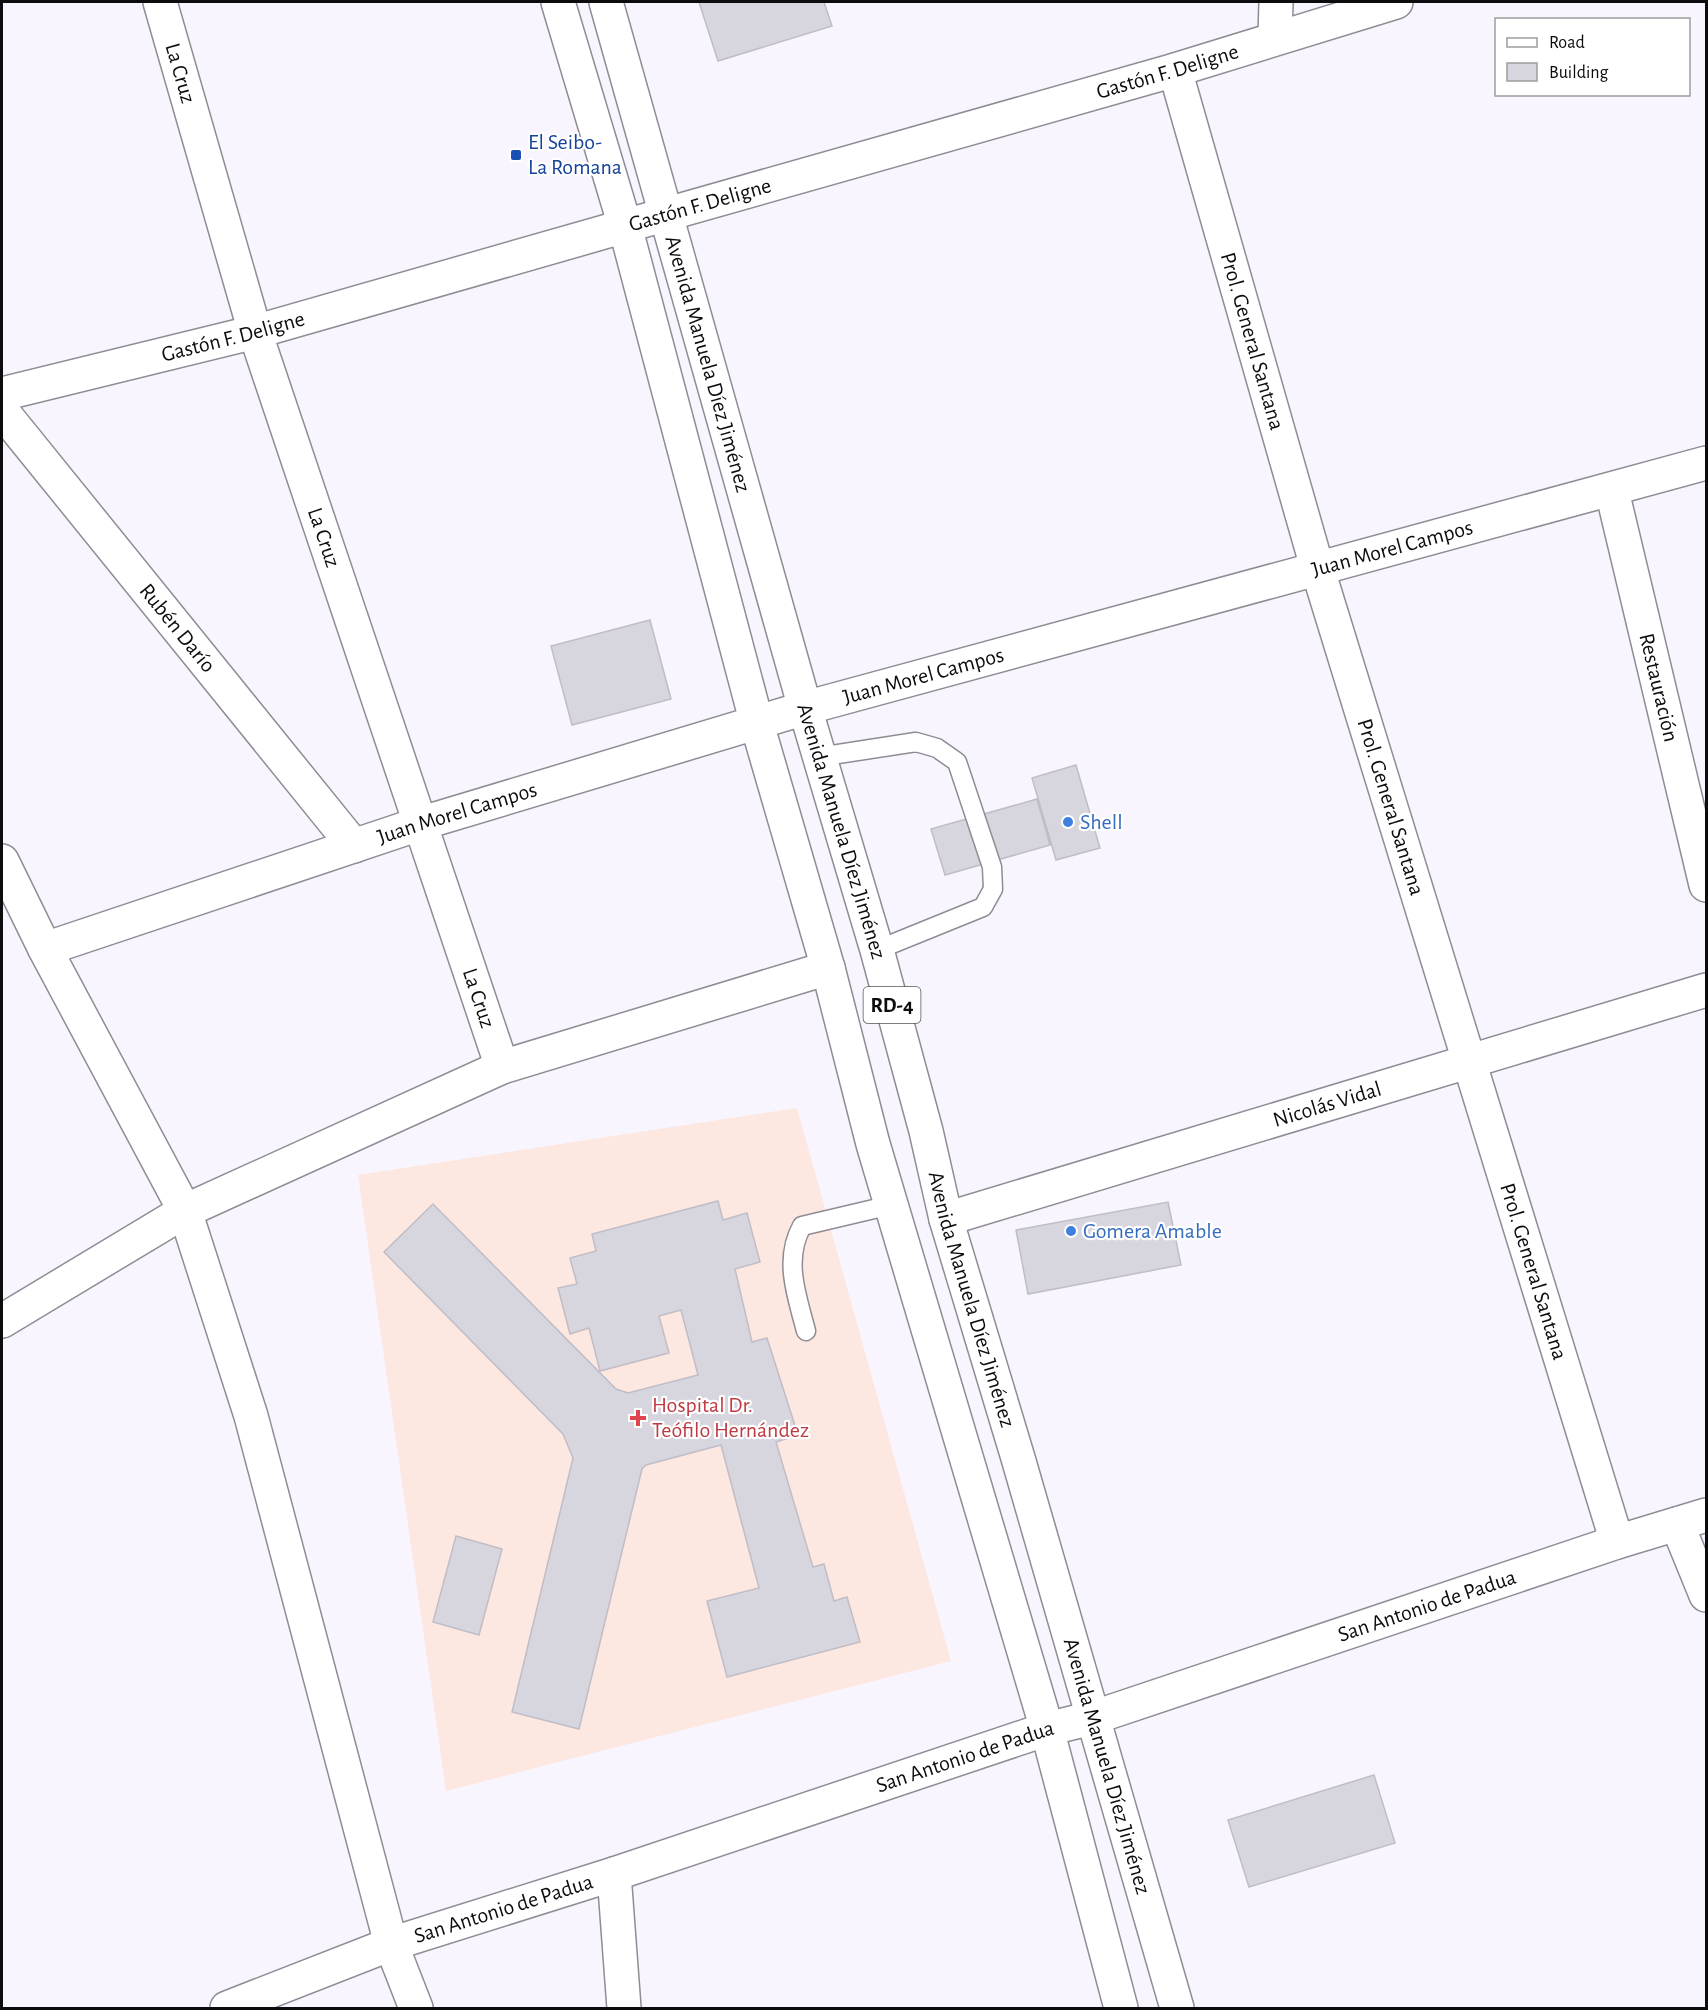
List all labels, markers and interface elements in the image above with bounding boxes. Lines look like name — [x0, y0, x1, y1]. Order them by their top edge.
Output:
legend — [1495, 18, 1690, 96]
text: Road — [1549, 34, 1585, 52]
street label: Gastón F. Deligne — [1094, 40, 1241, 103]
street label: La Cruz — [161, 41, 200, 106]
text: Building — [1549, 64, 1609, 82]
place label: El Seibo- La Romana — [528, 131, 622, 178]
marker: El Seibo- La Romana — [509, 148, 523, 162]
street label: Gastón F. Deligne — [626, 174, 774, 235]
street label: Avenida Manuela Díez Jiménez — [661, 233, 755, 495]
street label: Prol. General Santana — [1217, 250, 1288, 432]
street label: Gastón F. Deligne — [159, 307, 307, 366]
street label: La Cruz — [304, 505, 344, 570]
street label: Juan Morel Campos — [1309, 516, 1475, 581]
street label: Rubén Darío — [135, 579, 220, 676]
street label: Restauración — [1635, 631, 1682, 744]
street label: Juan Morel Campos — [840, 643, 1006, 708]
street label: Avenida Manuela Díez Jiménez — [793, 701, 890, 961]
street label: Prol. General Santana — [1353, 716, 1428, 898]
street label: Juan Morel Campos — [375, 778, 540, 848]
place label: Shell — [1080, 811, 1123, 833]
marker: Shell — [1061, 815, 1075, 829]
street label: La Cruz — [459, 965, 499, 1031]
road number: RD-4 — [864, 987, 920, 1023]
street label: Nicolás Vidal — [1270, 1078, 1384, 1131]
street label: Avenida Manuela Díez Jiménez — [925, 1169, 1019, 1430]
street label: Prol. General Santana — [1496, 1181, 1571, 1362]
place label: Gomera Amable — [1083, 1220, 1222, 1242]
marker: Gomera Amable — [1064, 1224, 1078, 1238]
place label: Hospital Dr. Teófilo Hernández — [652, 1394, 809, 1441]
marker: Hospital Dr. Teófilo Hernández — [629, 1409, 647, 1427]
street label: San Antonio de Padua — [1335, 1566, 1519, 1646]
street label: Avenida Manuela Díez Jiménez — [1060, 1636, 1154, 1897]
street label: San Antonio de Padua — [873, 1717, 1056, 1796]
street label: San Antonio de Padua — [411, 1870, 596, 1947]

